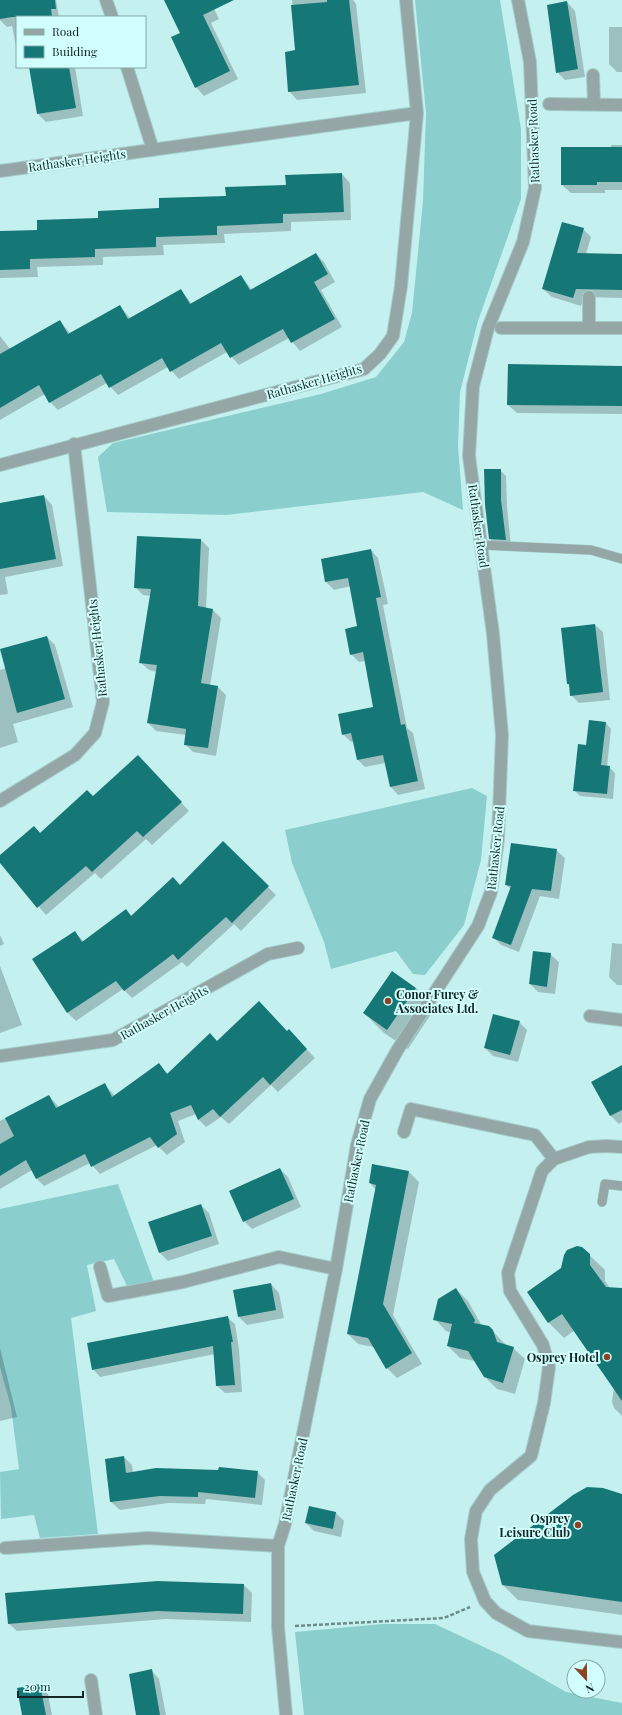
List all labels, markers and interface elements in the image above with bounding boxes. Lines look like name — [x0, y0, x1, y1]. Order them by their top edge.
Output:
legend — [16, 16, 146, 68]
text: Road — [52, 23, 79, 39]
text: Building — [52, 43, 98, 59]
street label: Rathasker Road — [524, 99, 542, 183]
street label: Rathasker Heights — [27, 145, 127, 175]
street label: Rathasker Heights — [265, 360, 363, 402]
street label: Rathasker Road — [465, 483, 493, 569]
street label: Rathasker Heights — [84, 598, 110, 698]
street label: Rathasker Road — [483, 805, 507, 891]
street label: Rathasker Heights — [117, 981, 211, 1043]
place label: Conor Furey & Associates Ltd. — [395, 986, 479, 1016]
marker: Conor Furey & Associates Ltd. — [383, 996, 393, 1006]
street label: Rathasker Road — [339, 1118, 373, 1204]
place label: Osprey Hotel — [527, 1349, 599, 1365]
marker: Osprey Hotel — [602, 1352, 612, 1362]
street label: Rathasker Road — [277, 1436, 311, 1522]
place label: Osprey Leisure Club — [499, 1510, 571, 1540]
marker: Osprey Leisure Club — [573, 1520, 583, 1530]
north arrow — [566, 1659, 606, 1699]
scale bar — [18, 1673, 83, 1699]
text: 20 m — [24, 1678, 51, 1694]
text: N — [583, 1680, 596, 1697]

